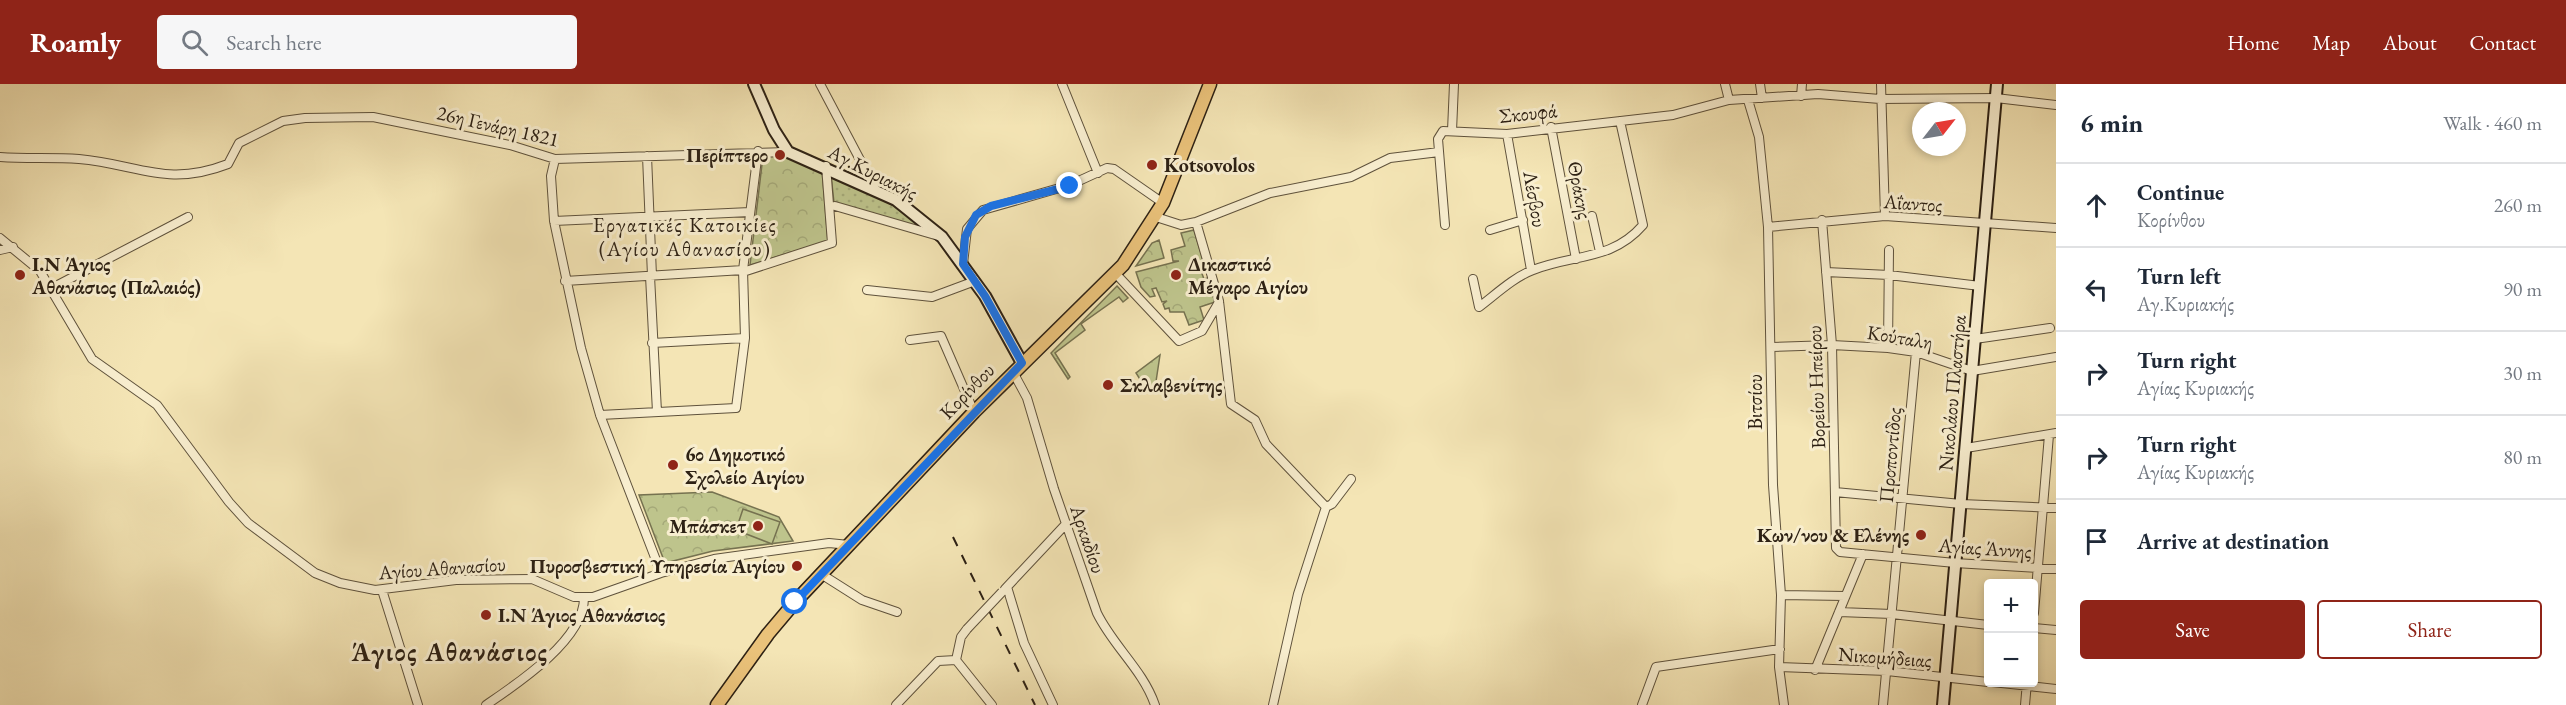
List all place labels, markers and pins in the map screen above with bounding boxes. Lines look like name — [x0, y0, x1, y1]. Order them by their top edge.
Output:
place label: Περίπτερο — [686, 142, 768, 168]
marker: Περίπτερο — [773, 148, 787, 162]
place label: Kotsovolos — [1164, 152, 1255, 178]
marker: Kotsovolos — [1145, 158, 1159, 172]
place label: Ι.Ν Άγιος Αθανάσιος (Παλαιός) — [31, 251, 201, 300]
place label: Δικαστικό Μέγαρο Αιγίου — [1188, 251, 1308, 300]
marker: Ι.Ν Άγιος Αθανάσιος (Παλαιός) — [13, 268, 27, 282]
marker: Δικαστικό Μέγαρο Αιγίου — [1169, 268, 1183, 282]
place label: Σκλαβενίτης — [1120, 372, 1222, 398]
marker: Σκλαβενίτης — [1101, 378, 1115, 392]
place label: 6ο Δημοτικό Σχολείο Αιγίου — [685, 441, 805, 490]
marker: 6ο Δημοτικό Σχολείο Αιγίου — [666, 458, 680, 472]
place label: Μπάσκετ — [669, 513, 747, 539]
marker: Μπάσκετ — [751, 519, 765, 533]
place label: Κων/νου & Ελένης — [1757, 522, 1909, 548]
marker: Κων/νου & Ελένης — [1914, 528, 1928, 542]
place label: Πυροσβεστική Υπηρεσία Αιγίου — [530, 553, 785, 579]
marker: Πυροσβεστική Υπηρεσία Αιγίου — [790, 559, 804, 573]
place label: Ι.Ν Άγιος Αθανάσιος — [498, 602, 665, 628]
marker: Ι.Ν Άγιος Αθανάσιος — [479, 608, 493, 622]

